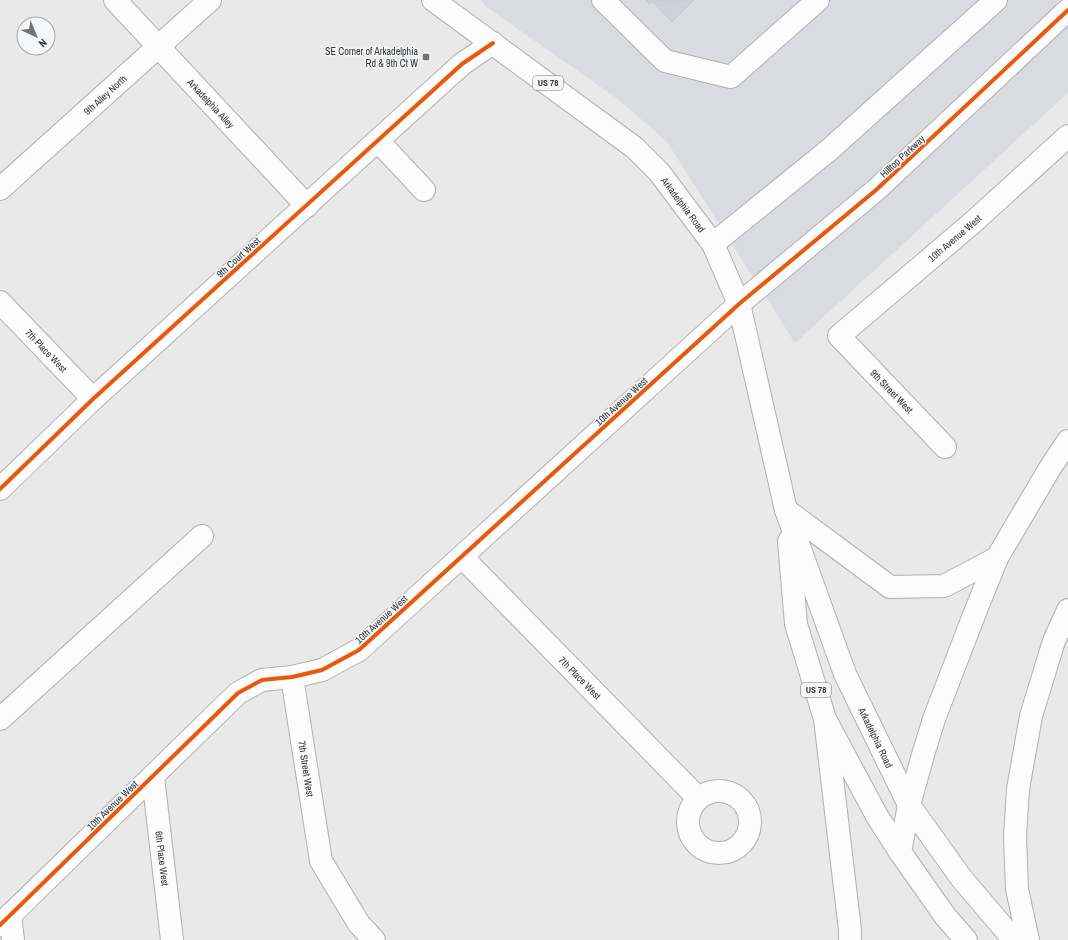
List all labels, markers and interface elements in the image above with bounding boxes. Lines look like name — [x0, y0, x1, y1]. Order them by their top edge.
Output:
north arrow — [16, 16, 56, 56]
text: N — [36, 36, 50, 50]
place label: SE Corner of Arkadelphia Rd & 9th Ct W — [325, 45, 418, 70]
marker: SE Corner of Arkadelphia Rd & 9th Ct W — [421, 52, 431, 62]
street label: 9th Alley North — [81, 72, 129, 118]
street label: Arkadelphia Alley — [184, 75, 238, 132]
road number: US 78 — [533, 76, 563, 90]
street label: Hilltop Parkway — [877, 132, 928, 181]
street label: Arkadelphia Road — [657, 174, 708, 235]
street label: 10th Avenue West — [925, 211, 985, 265]
street label: 9th Court West — [214, 234, 263, 280]
street label: 7th Place West — [22, 326, 70, 376]
street label: 9th Street West — [867, 367, 916, 417]
street label: 10th Avenue West — [592, 374, 651, 428]
street label: 10th Avenue West — [352, 592, 411, 646]
street label: 7th Place West — [556, 654, 604, 703]
road number: US 78 — [801, 683, 831, 697]
street label: Arkadelphia Road — [855, 704, 896, 770]
street label: 7th Street West — [295, 740, 317, 799]
street label: 10th Avenue West — [84, 777, 141, 833]
street label: 6th Place West — [152, 830, 172, 887]

